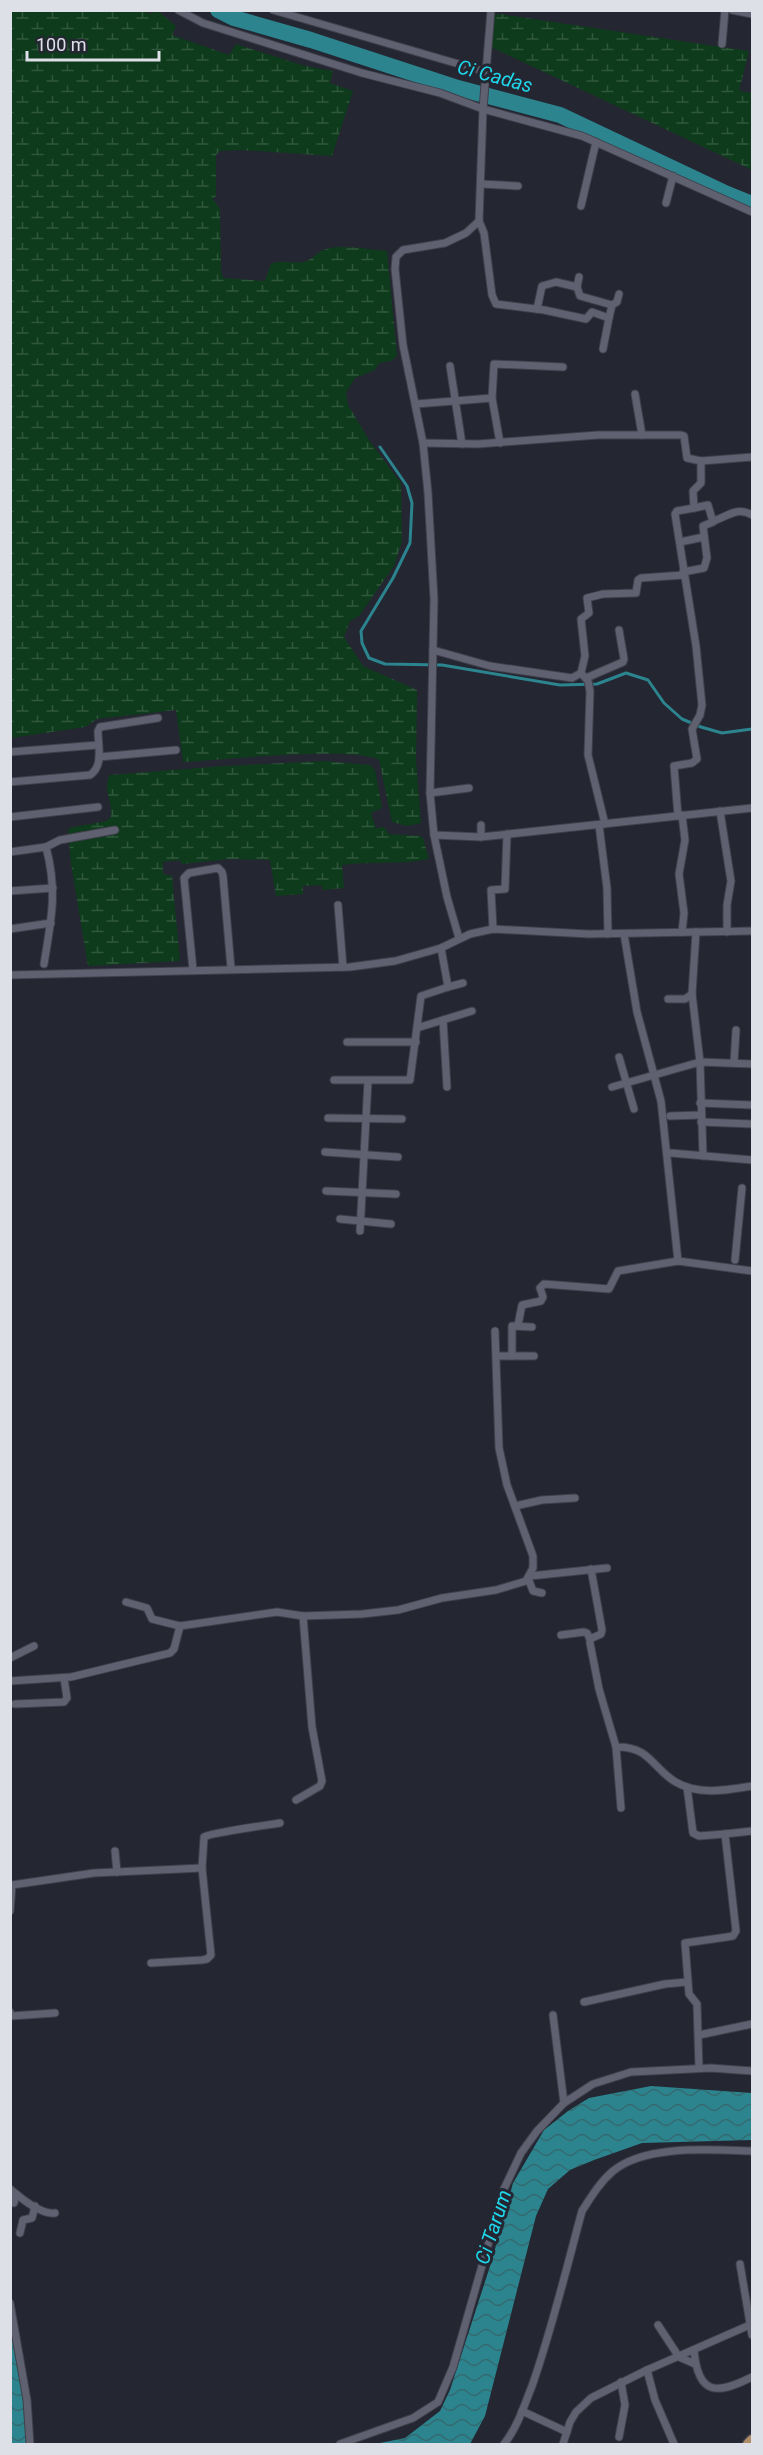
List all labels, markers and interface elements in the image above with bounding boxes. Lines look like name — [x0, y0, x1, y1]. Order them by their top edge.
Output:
scale bar — [27, 24, 159, 62]
text: 100 m — [36, 34, 87, 55]
water label: Ci Cadas — [455, 54, 535, 98]
water label: Ci Tarum — [470, 2187, 516, 2267]

